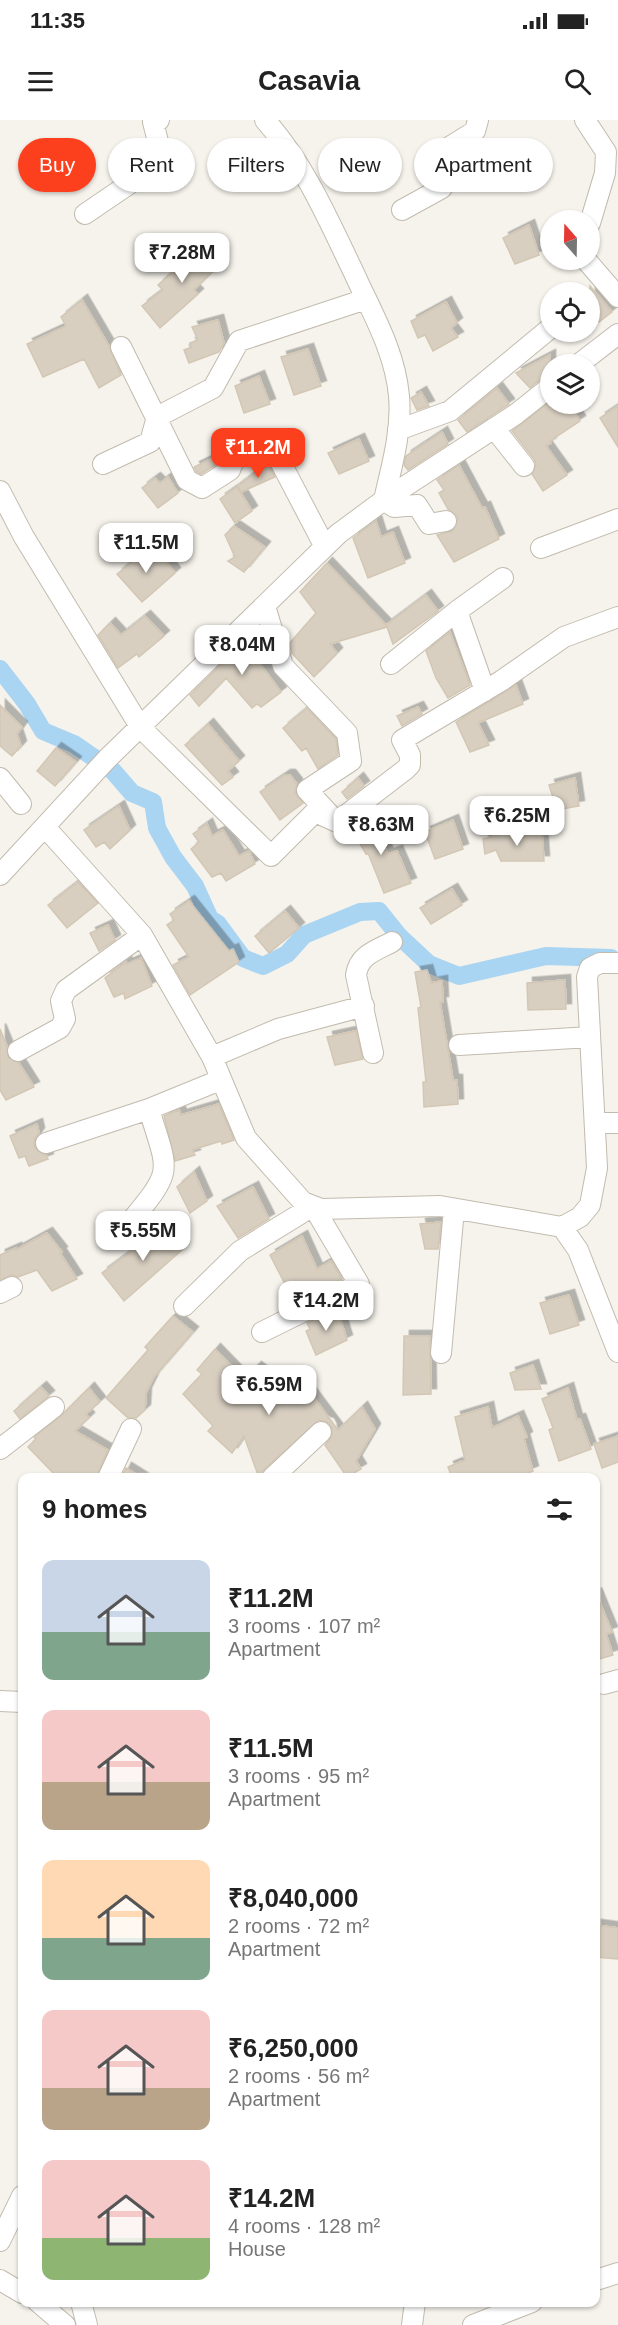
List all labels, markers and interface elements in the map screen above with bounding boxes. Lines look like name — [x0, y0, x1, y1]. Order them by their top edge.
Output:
text: 11:35 — [30, 8, 85, 33]
icon: menu — [24, 65, 57, 98]
icon: search — [561, 65, 594, 98]
text: Casavia — [258, 66, 360, 96]
chip: Buy — [18, 138, 96, 192]
chip: Rent — [108, 138, 195, 192]
chip: Filters — [207, 138, 306, 192]
chip: New — [318, 138, 402, 192]
chip: Apartment — [414, 138, 553, 192]
north arrow — [540, 210, 600, 270]
map controls — [540, 210, 600, 414]
pin: ₹7.28M — [133, 233, 231, 284]
text: ₹7.28M — [148, 241, 216, 263]
button: locate — [540, 282, 600, 342]
button: layers — [540, 354, 600, 414]
pin: ₹11.2M — [209, 428, 307, 479]
text: ₹11.2M — [225, 436, 291, 458]
pin: ₹11.5M — [97, 523, 195, 574]
text: ₹11.5M — [113, 531, 179, 553]
pin: ₹8.04M — [193, 625, 291, 676]
text: ₹8.04M — [208, 633, 276, 655]
pin: ₹6.25M — [468, 796, 566, 847]
text: ₹6.25M — [483, 804, 551, 826]
pin: ₹8.63M — [332, 805, 430, 856]
text: ₹8.63M — [347, 813, 415, 835]
pin: ₹5.55M — [94, 1211, 192, 1262]
text: ₹5.55M — [109, 1219, 177, 1241]
pin: ₹14.2M — [277, 1281, 375, 1332]
text: ₹14.2M — [292, 1289, 360, 1311]
pin: ₹6.59M — [220, 1365, 318, 1416]
text: ₹6.59M — [235, 1373, 303, 1395]
icon: filters — [543, 1493, 576, 1526]
text: 9 homes — [42, 1494, 148, 1524]
text: ₹11.2M — [228, 1583, 314, 1613]
icon: home — [90, 1584, 162, 1656]
text: 3 rooms · 107 m² — [228, 1615, 380, 1637]
text: Apartment — [228, 1638, 320, 1660]
text: ₹11.5M — [228, 1733, 314, 1763]
icon: home — [90, 1734, 162, 1806]
text: 3 rooms · 95 m² — [228, 1765, 369, 1787]
text: Apartment — [228, 1788, 320, 1810]
text: ₹8,040,000 — [228, 1883, 359, 1913]
icon: home — [90, 1884, 162, 1956]
text: 2 rooms · 72 m² — [228, 1915, 369, 1937]
text: Apartment — [228, 1938, 320, 1960]
text: ₹6,250,000 — [228, 2033, 359, 2063]
icon: home — [90, 2034, 162, 2106]
text: 2 rooms · 56 m² — [228, 2065, 369, 2087]
text: Apartment — [228, 2088, 320, 2110]
text: ₹14.2M — [228, 2183, 315, 2213]
icon: home — [90, 2184, 162, 2256]
text: 4 rooms · 128 m² — [228, 2215, 380, 2237]
text: House — [228, 2238, 286, 2260]

